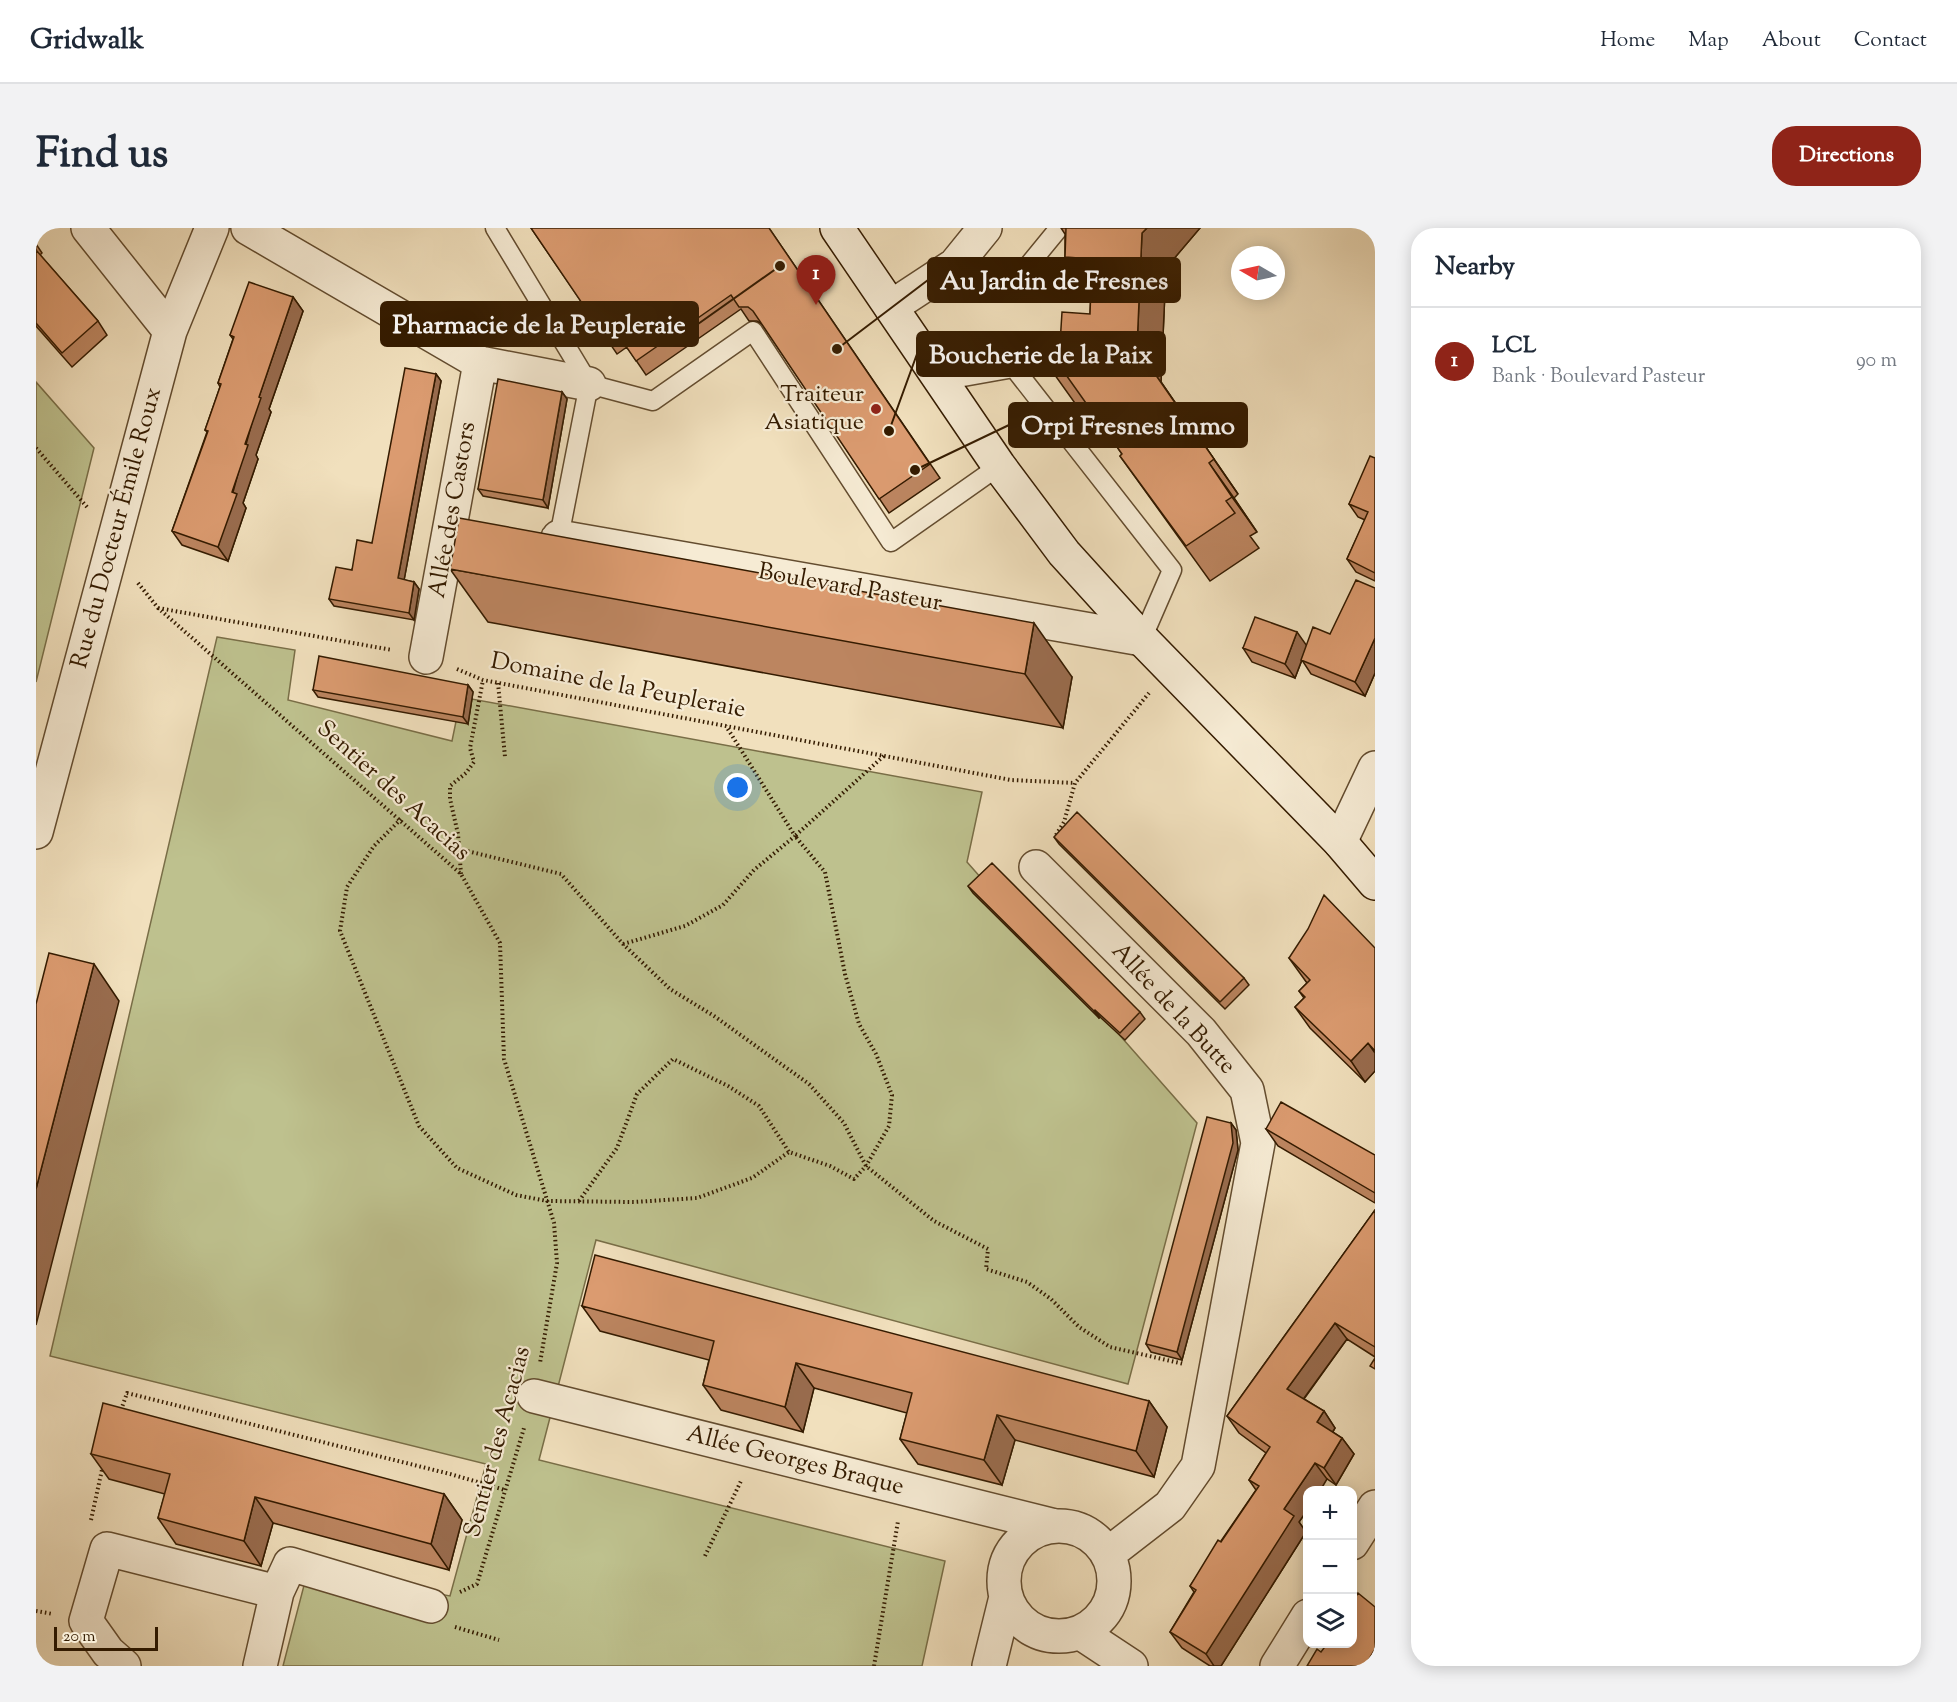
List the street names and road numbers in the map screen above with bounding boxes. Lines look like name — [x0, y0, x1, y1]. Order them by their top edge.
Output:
street label: Rue du Docteur Émile Roux — [63, 384, 171, 672]
street label: Allée des Castors — [421, 419, 485, 601]
street label: Boulevard Pasteur — [755, 555, 945, 621]
street label: Domaine de la Peupleraie — [488, 645, 748, 727]
street label: Sentier des Acacias — [309, 713, 477, 869]
street label: Allée de la Butte — [1103, 936, 1243, 1082]
street label: Sentier des Acacias — [456, 1343, 540, 1541]
street label: Allée Georges Braque — [682, 1417, 908, 1505]

